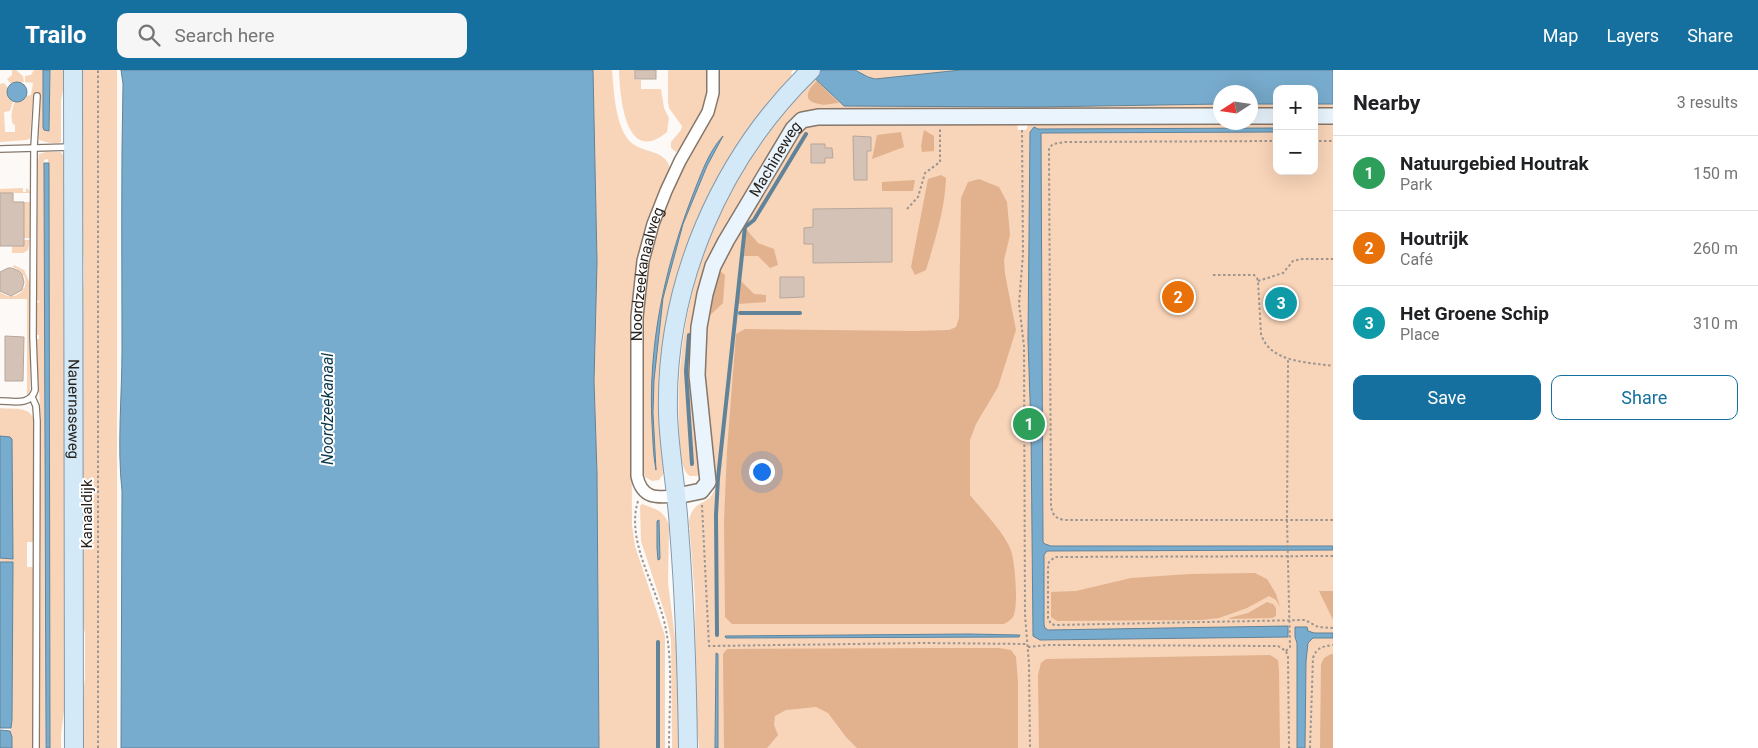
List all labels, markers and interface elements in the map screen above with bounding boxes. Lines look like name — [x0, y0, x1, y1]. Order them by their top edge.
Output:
search box — [117, 13, 467, 58]
text: Trailo — [25, 21, 87, 49]
icon: search — [135, 21, 163, 49]
text: Search here — [175, 24, 275, 47]
text: Map — [1543, 25, 1578, 46]
text: Layers — [1606, 25, 1659, 46]
text: Share — [1687, 25, 1733, 46]
north arrow — [1213, 85, 1258, 130]
map controls — [1273, 85, 1318, 175]
button: + — [1273, 85, 1318, 130]
text: Nearby — [1353, 91, 1420, 115]
text: 3 results — [1677, 93, 1738, 112]
street label: Machineweg — [746, 117, 805, 200]
button: − — [1273, 130, 1318, 175]
text: Natuurgebied Houtrak — [1400, 152, 1589, 175]
text: 1 — [1364, 164, 1374, 183]
text: 150 m — [1693, 164, 1738, 183]
text: Park — [1400, 175, 1432, 194]
street label: Noordzeekanaalweg — [628, 205, 668, 341]
text: Houtrijk — [1400, 227, 1468, 250]
text: 2 — [1364, 239, 1374, 258]
text: 260 m — [1693, 239, 1738, 258]
text: Café — [1400, 250, 1433, 269]
pin: 2 — [1162, 278, 1194, 316]
pin: 3 — [1265, 284, 1297, 322]
text: Het Groene Schip — [1400, 302, 1549, 325]
text: 3 — [1364, 314, 1374, 333]
text: 310 m — [1693, 314, 1738, 333]
text: Place — [1400, 325, 1440, 344]
water label: Noordzeekanaal — [318, 353, 337, 465]
street label: Nauernaseweg — [64, 359, 83, 459]
button: Save — [1353, 375, 1541, 420]
button: Share — [1551, 375, 1738, 420]
pin: 1 — [1013, 405, 1045, 443]
your location — [749, 459, 775, 485]
street label: Kanaaldijk — [78, 479, 96, 549]

